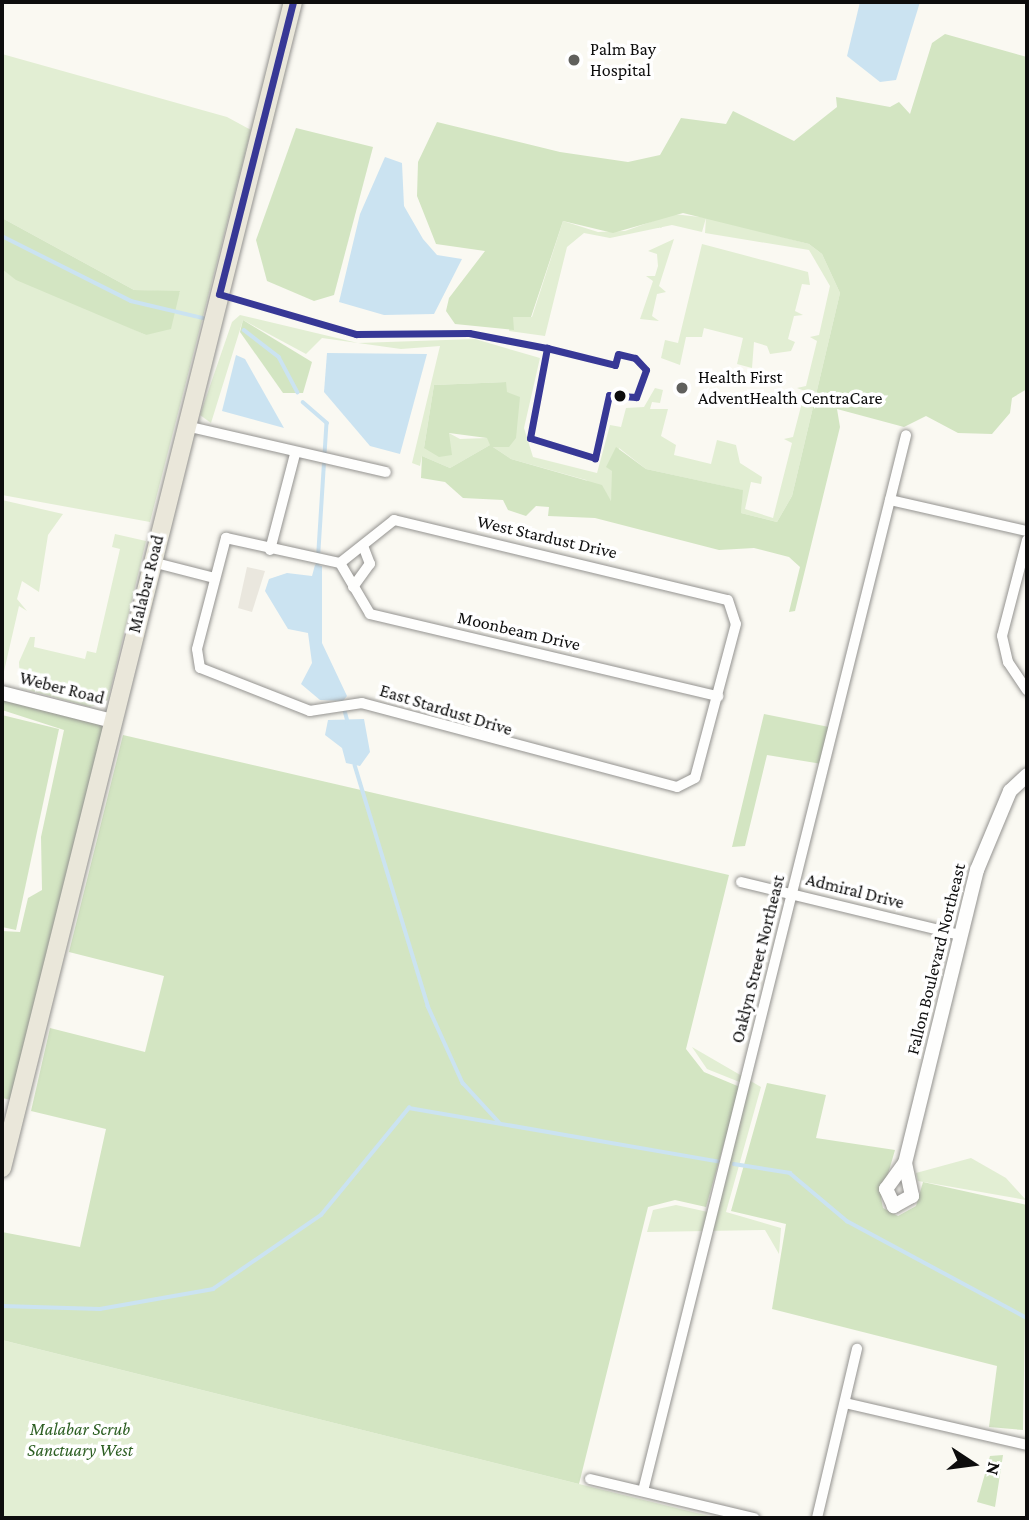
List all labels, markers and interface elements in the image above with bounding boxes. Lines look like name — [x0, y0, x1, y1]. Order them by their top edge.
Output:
place label: Palm Bay Hospital — [590, 39, 656, 82]
marker: Palm Bay Hospital — [564, 50, 584, 70]
place label: Health First AdventHealth CentraCare — [698, 367, 882, 410]
marker: Health First AdventHealth CentraCare — [672, 378, 692, 398]
unlabelled marker — [613, 389, 627, 403]
street label: West Stardust Drive — [475, 510, 619, 564]
street label: Malabar Road — [123, 533, 169, 635]
street label: Moonbeam Drive — [456, 606, 582, 656]
street label: Weber Road — [17, 667, 107, 709]
street label: East Stardust Drive — [377, 680, 515, 740]
street label: Fallon Boulevard Northeast — [902, 861, 970, 1057]
street label: Admiral Drive — [804, 868, 906, 914]
street label: Oaklyn Street Northeast — [727, 873, 789, 1045]
park label: Malabar Scrub Sanctuary West — [27, 1419, 133, 1462]
north arrow — [938, 1429, 1008, 1499]
text: N — [982, 1460, 1006, 1478]

